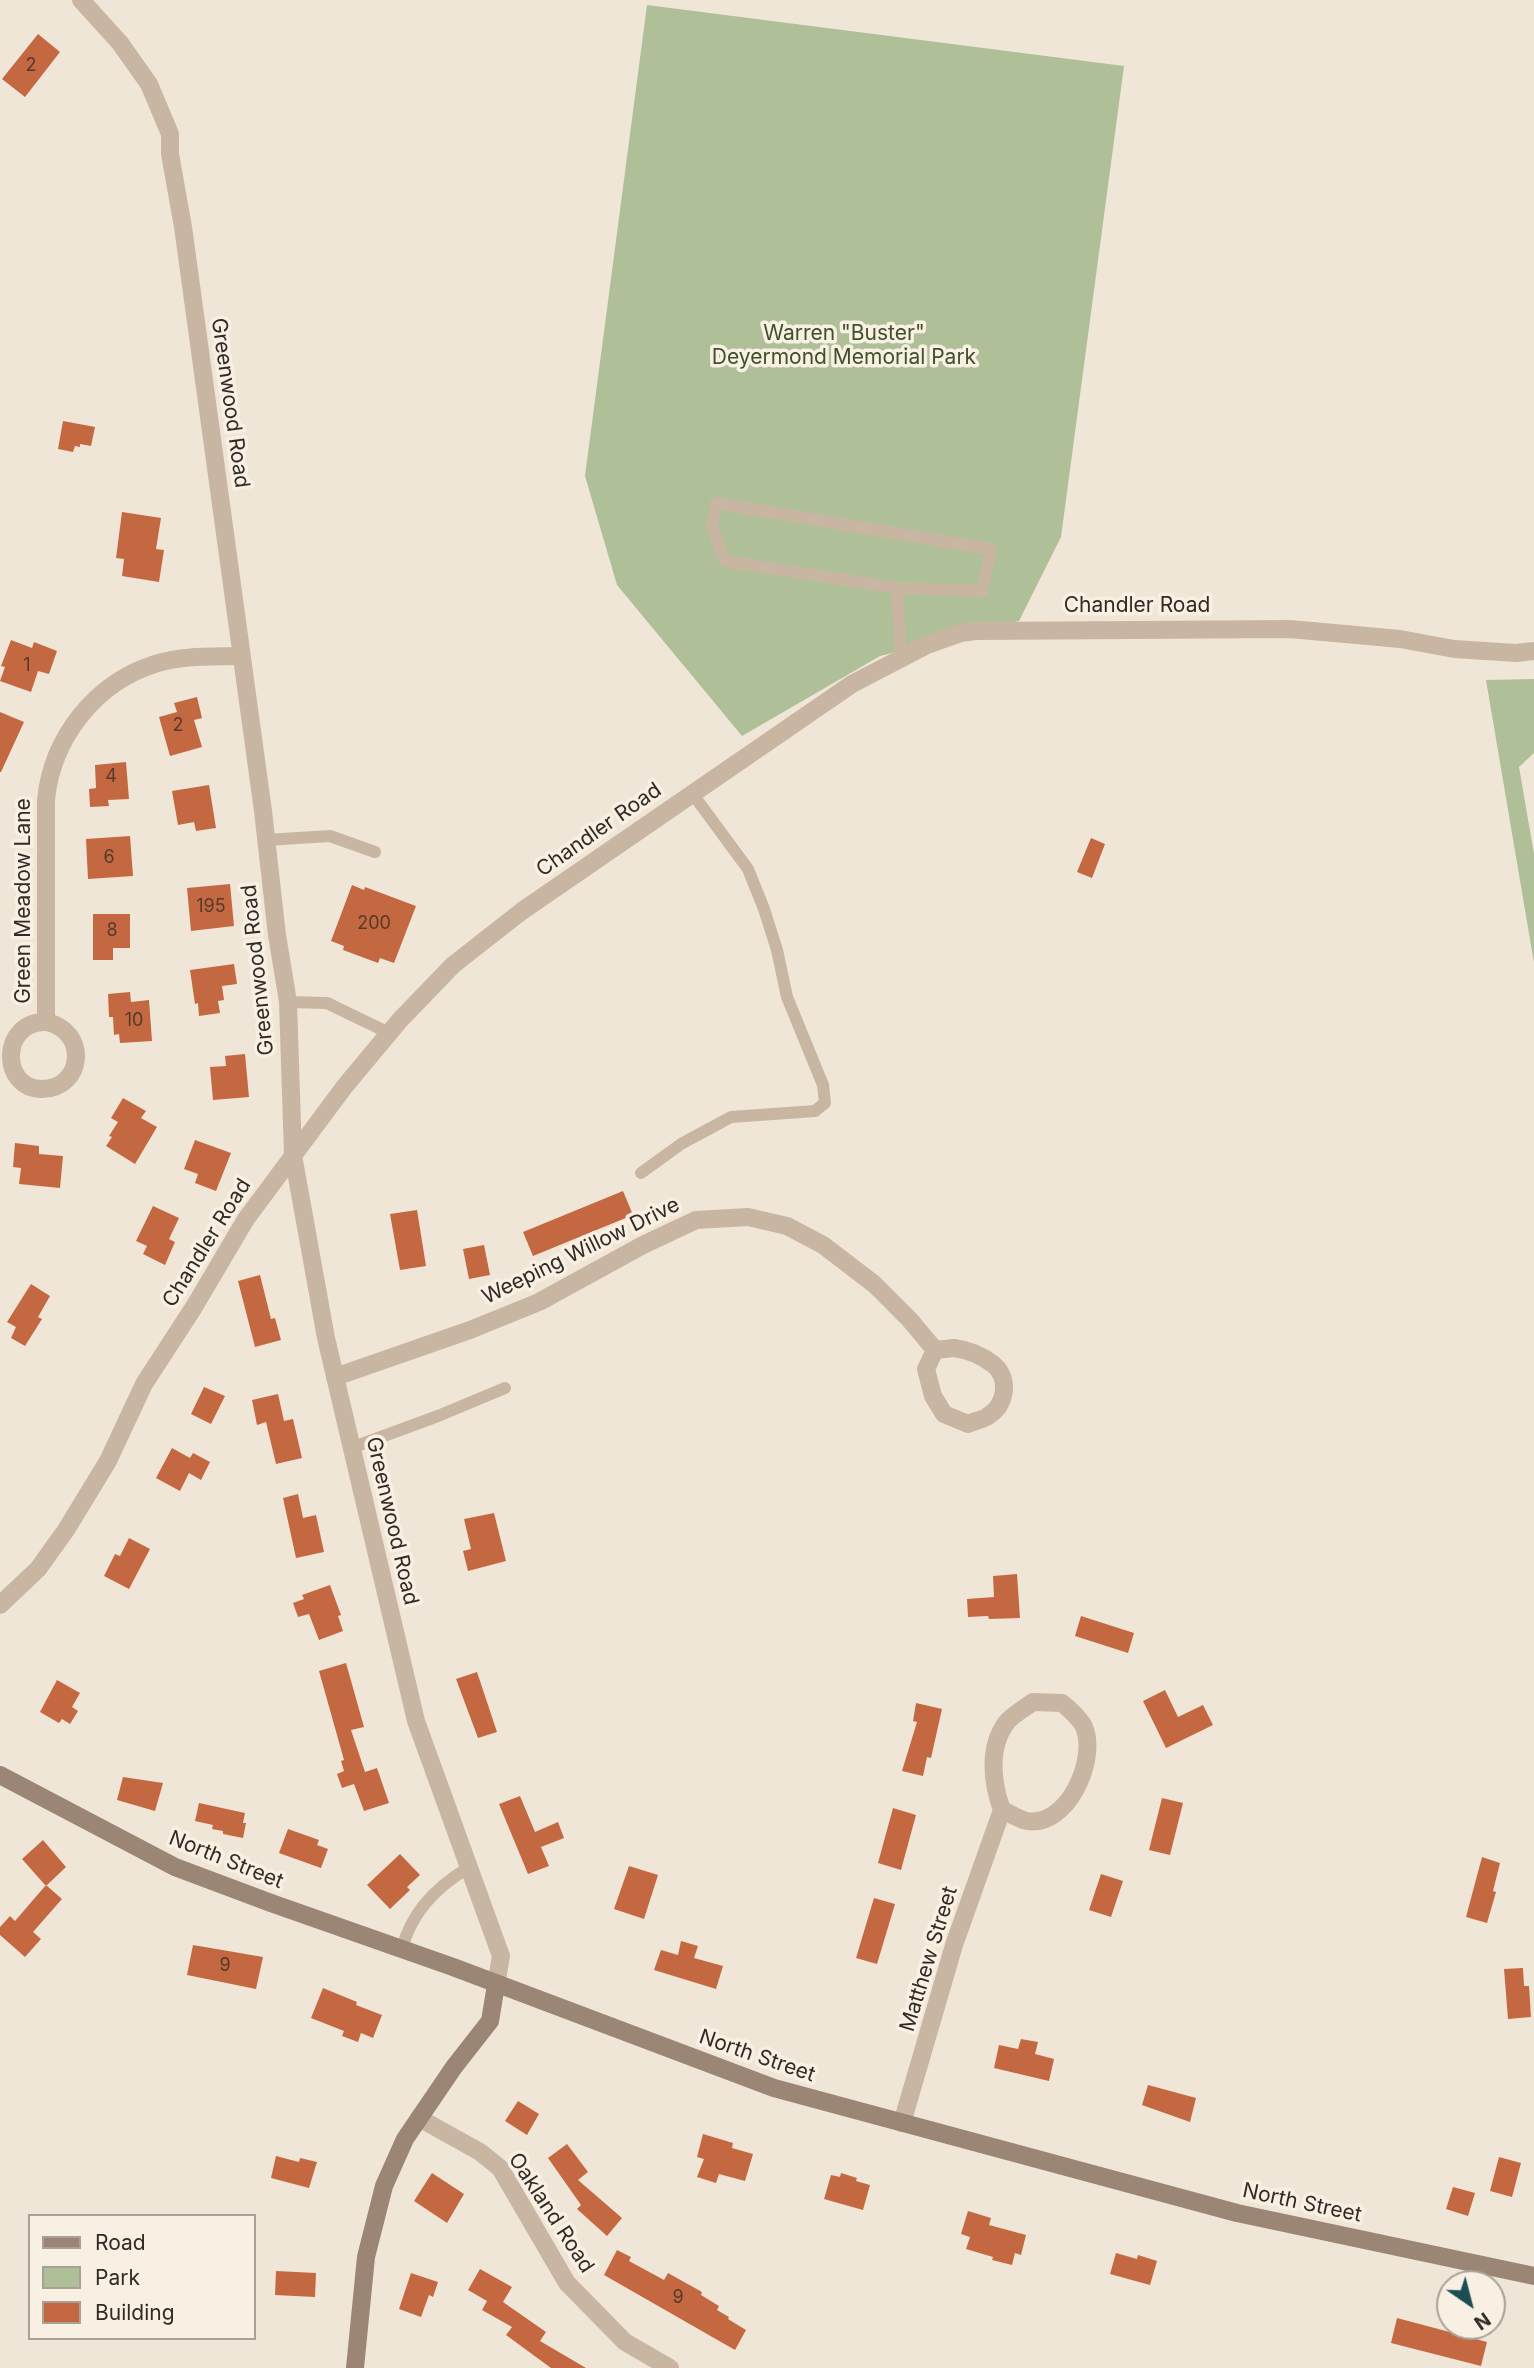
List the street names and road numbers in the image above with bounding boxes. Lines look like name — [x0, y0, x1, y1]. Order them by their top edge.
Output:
street label: Greenwood Road — [206, 316, 254, 490]
street label: Chandler Road — [1064, 593, 1210, 619]
street label: Chandler Road — [532, 778, 666, 882]
street label: Green Meadow Lane — [11, 798, 37, 1004]
street label: Greenwood Road — [237, 883, 279, 1057]
street label: Chandler Road — [157, 1174, 257, 1312]
street label: Weeping Willow Drive — [478, 1192, 684, 1310]
street label: Greenwood Road — [360, 1435, 424, 1607]
street label: North Street — [165, 1826, 287, 1894]
street label: Matthew Street — [895, 1883, 963, 2035]
street label: North Street — [696, 2024, 818, 2088]
street label: Oakland Road — [503, 2148, 599, 2278]
street label: North Street — [1240, 2178, 1364, 2228]

